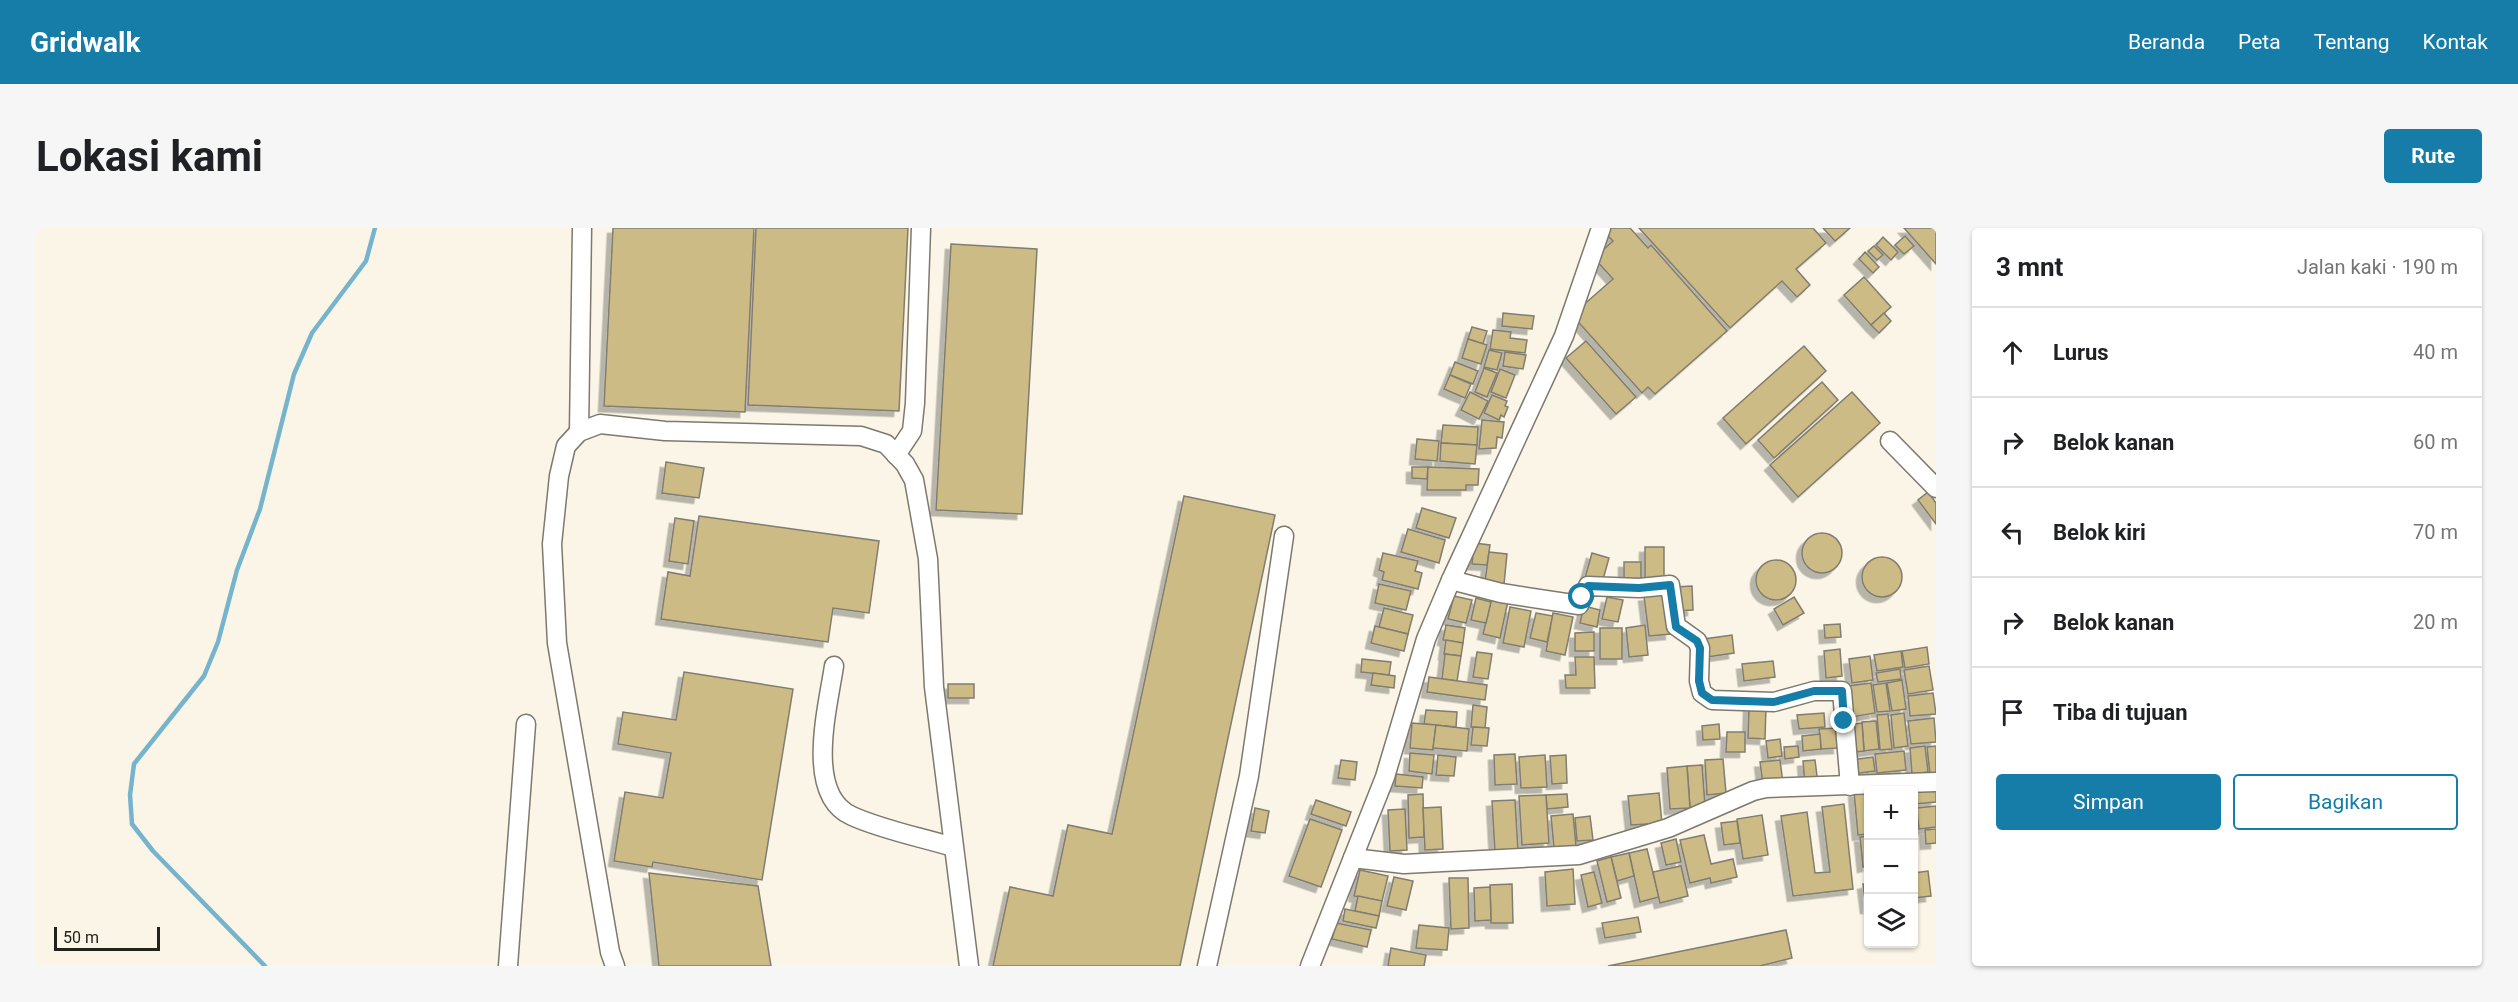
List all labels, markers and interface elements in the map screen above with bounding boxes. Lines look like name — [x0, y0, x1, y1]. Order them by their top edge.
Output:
text: Gridwalk — [30, 26, 140, 59]
text: Beranda — [2128, 30, 2205, 54]
text: Peta — [2238, 30, 2281, 54]
text: Tentang — [2314, 30, 2390, 54]
text: Kontak — [2423, 30, 2488, 54]
button: Rute — [2384, 129, 2482, 183]
text: Lokasi kami — [36, 132, 263, 181]
text: 3 mnt — [1996, 252, 2063, 282]
text: Jalan kaki · 190 m — [2297, 255, 2458, 279]
icon: ahead — [1996, 336, 2029, 369]
text: Lurus — [2053, 340, 2109, 365]
text: 40 m — [2413, 340, 2458, 364]
icon: right — [1996, 426, 2029, 459]
text: Belok kanan — [2053, 430, 2174, 455]
text: 60 m — [2413, 430, 2458, 454]
icon: left — [1996, 516, 2029, 549]
text: Belok kiri — [2053, 520, 2146, 545]
text: 70 m — [2413, 520, 2458, 544]
route start — [1568, 583, 1594, 609]
icon: right — [1996, 606, 2029, 639]
text: Belok kanan — [2053, 610, 2174, 635]
text: 20 m — [2413, 610, 2458, 634]
icon: arrive — [1996, 696, 2029, 729]
text: Tiba di tujuan — [2053, 700, 2188, 725]
route end — [1830, 707, 1856, 733]
button: Simpan — [1996, 774, 2221, 830]
button: Bagikan — [2233, 774, 2458, 830]
map controls — [1864, 786, 1918, 948]
button: + — [1864, 786, 1918, 840]
button: − — [1864, 840, 1918, 894]
button: layers — [1864, 894, 1918, 948]
scale bar — [54, 924, 160, 952]
text: 50 m — [63, 928, 99, 947]

